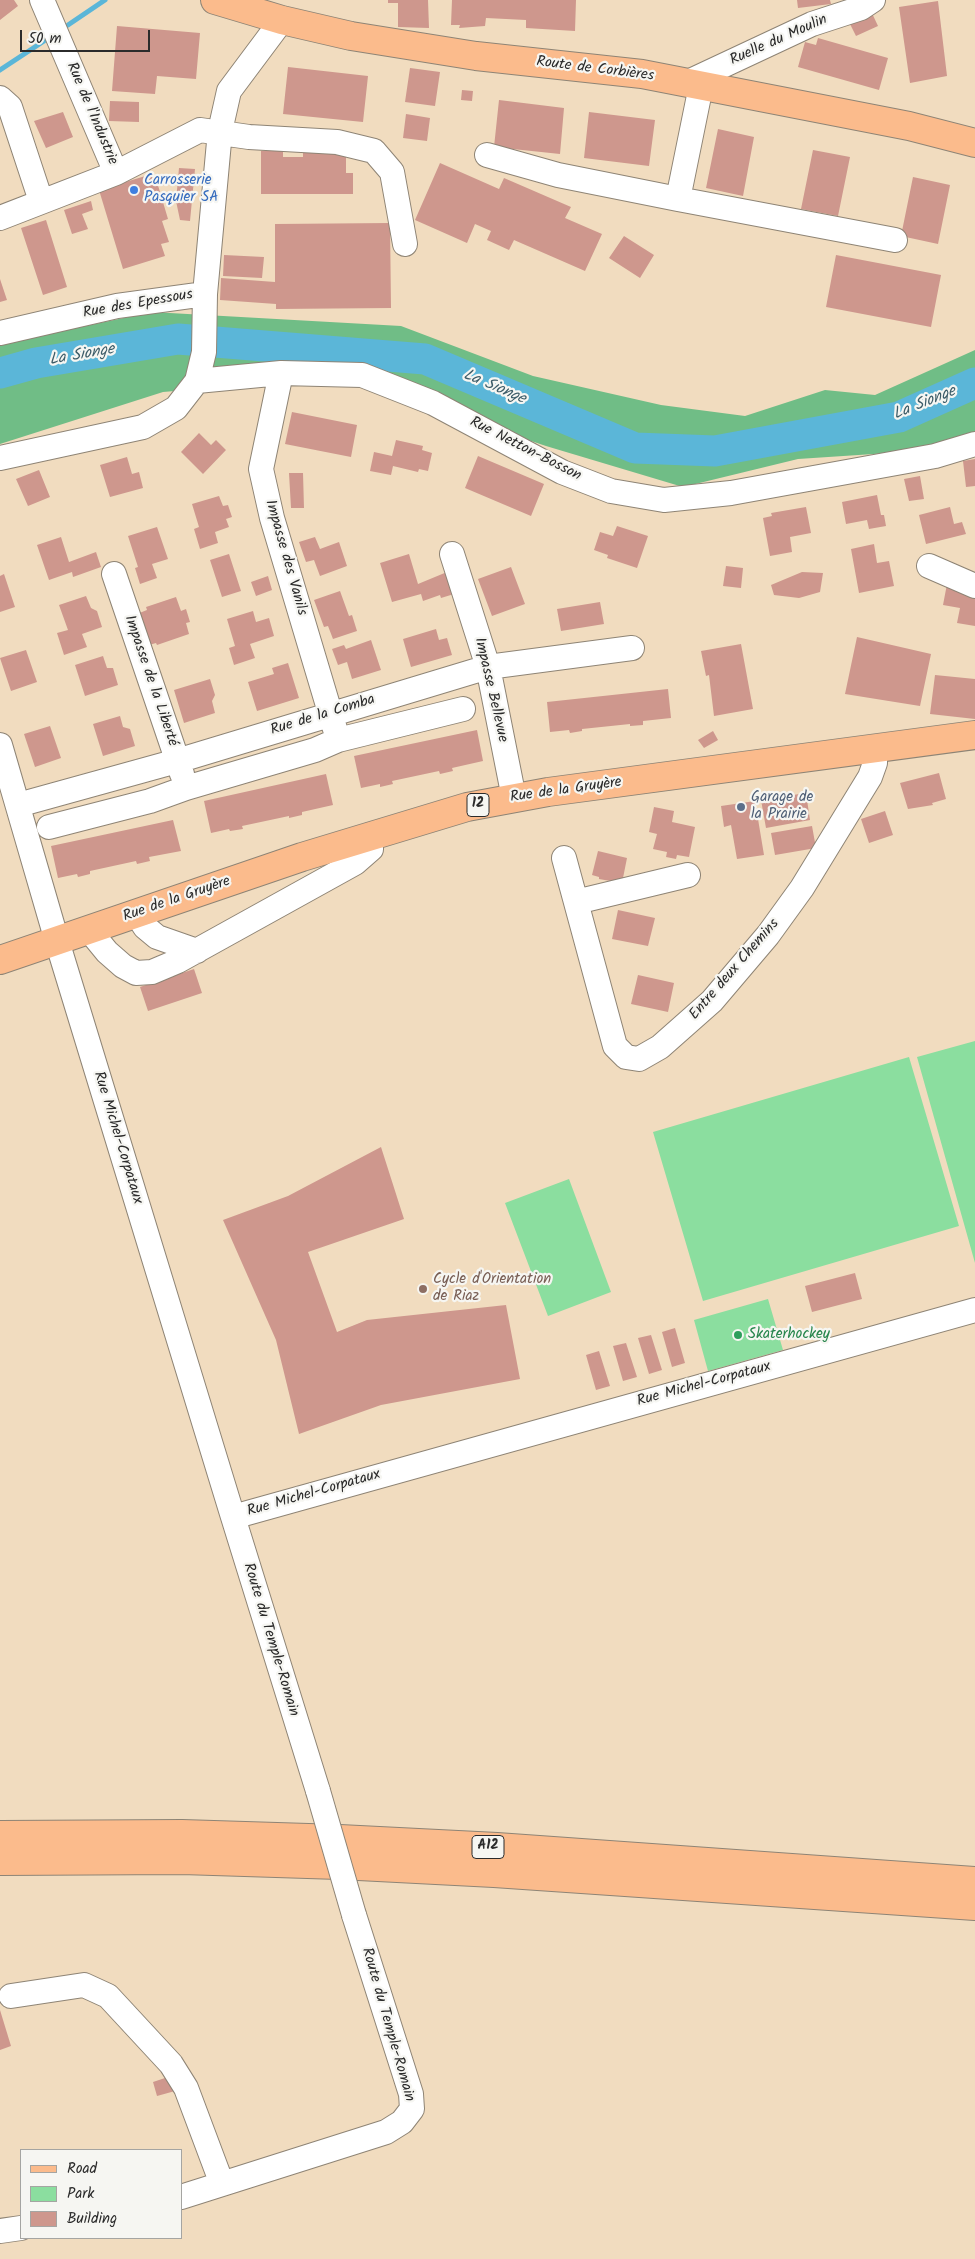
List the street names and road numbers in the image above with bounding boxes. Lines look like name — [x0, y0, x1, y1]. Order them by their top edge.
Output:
street label: Ruelle du Moulin — [728, 11, 830, 71]
street label: Route de Corbières — [535, 54, 655, 86]
street label: Rue de l'Industrie — [61, 60, 121, 168]
street label: Rue des Epessous — [82, 286, 194, 324]
street label: Rue Netton-Bosson — [466, 414, 584, 486]
street label: Impasse des Vanils — [260, 498, 310, 618]
street label: Impasse de la Liberté — [119, 613, 181, 749]
street label: Impasse Bellevue — [469, 636, 511, 744]
street label: Rue de la Comba — [269, 692, 377, 740]
street label: Rue de la Gruyère — [509, 774, 623, 808]
road number: 12 — [467, 794, 489, 816]
street label: Rue de la Gruyère — [121, 873, 233, 927]
street label: Entre deux Chemins — [686, 916, 784, 1024]
street label: Rue Michel-Corpataux — [88, 1070, 146, 1206]
street label: Rue Michel-Corpataux — [635, 1359, 773, 1411]
street label: Rue Michel-Corpataux — [245, 1466, 383, 1522]
street label: Route du Temple-Romain — [238, 1561, 302, 1719]
road number: A12 — [472, 1835, 504, 1858]
street label: Route du Temple-Romain — [356, 1946, 418, 2104]

